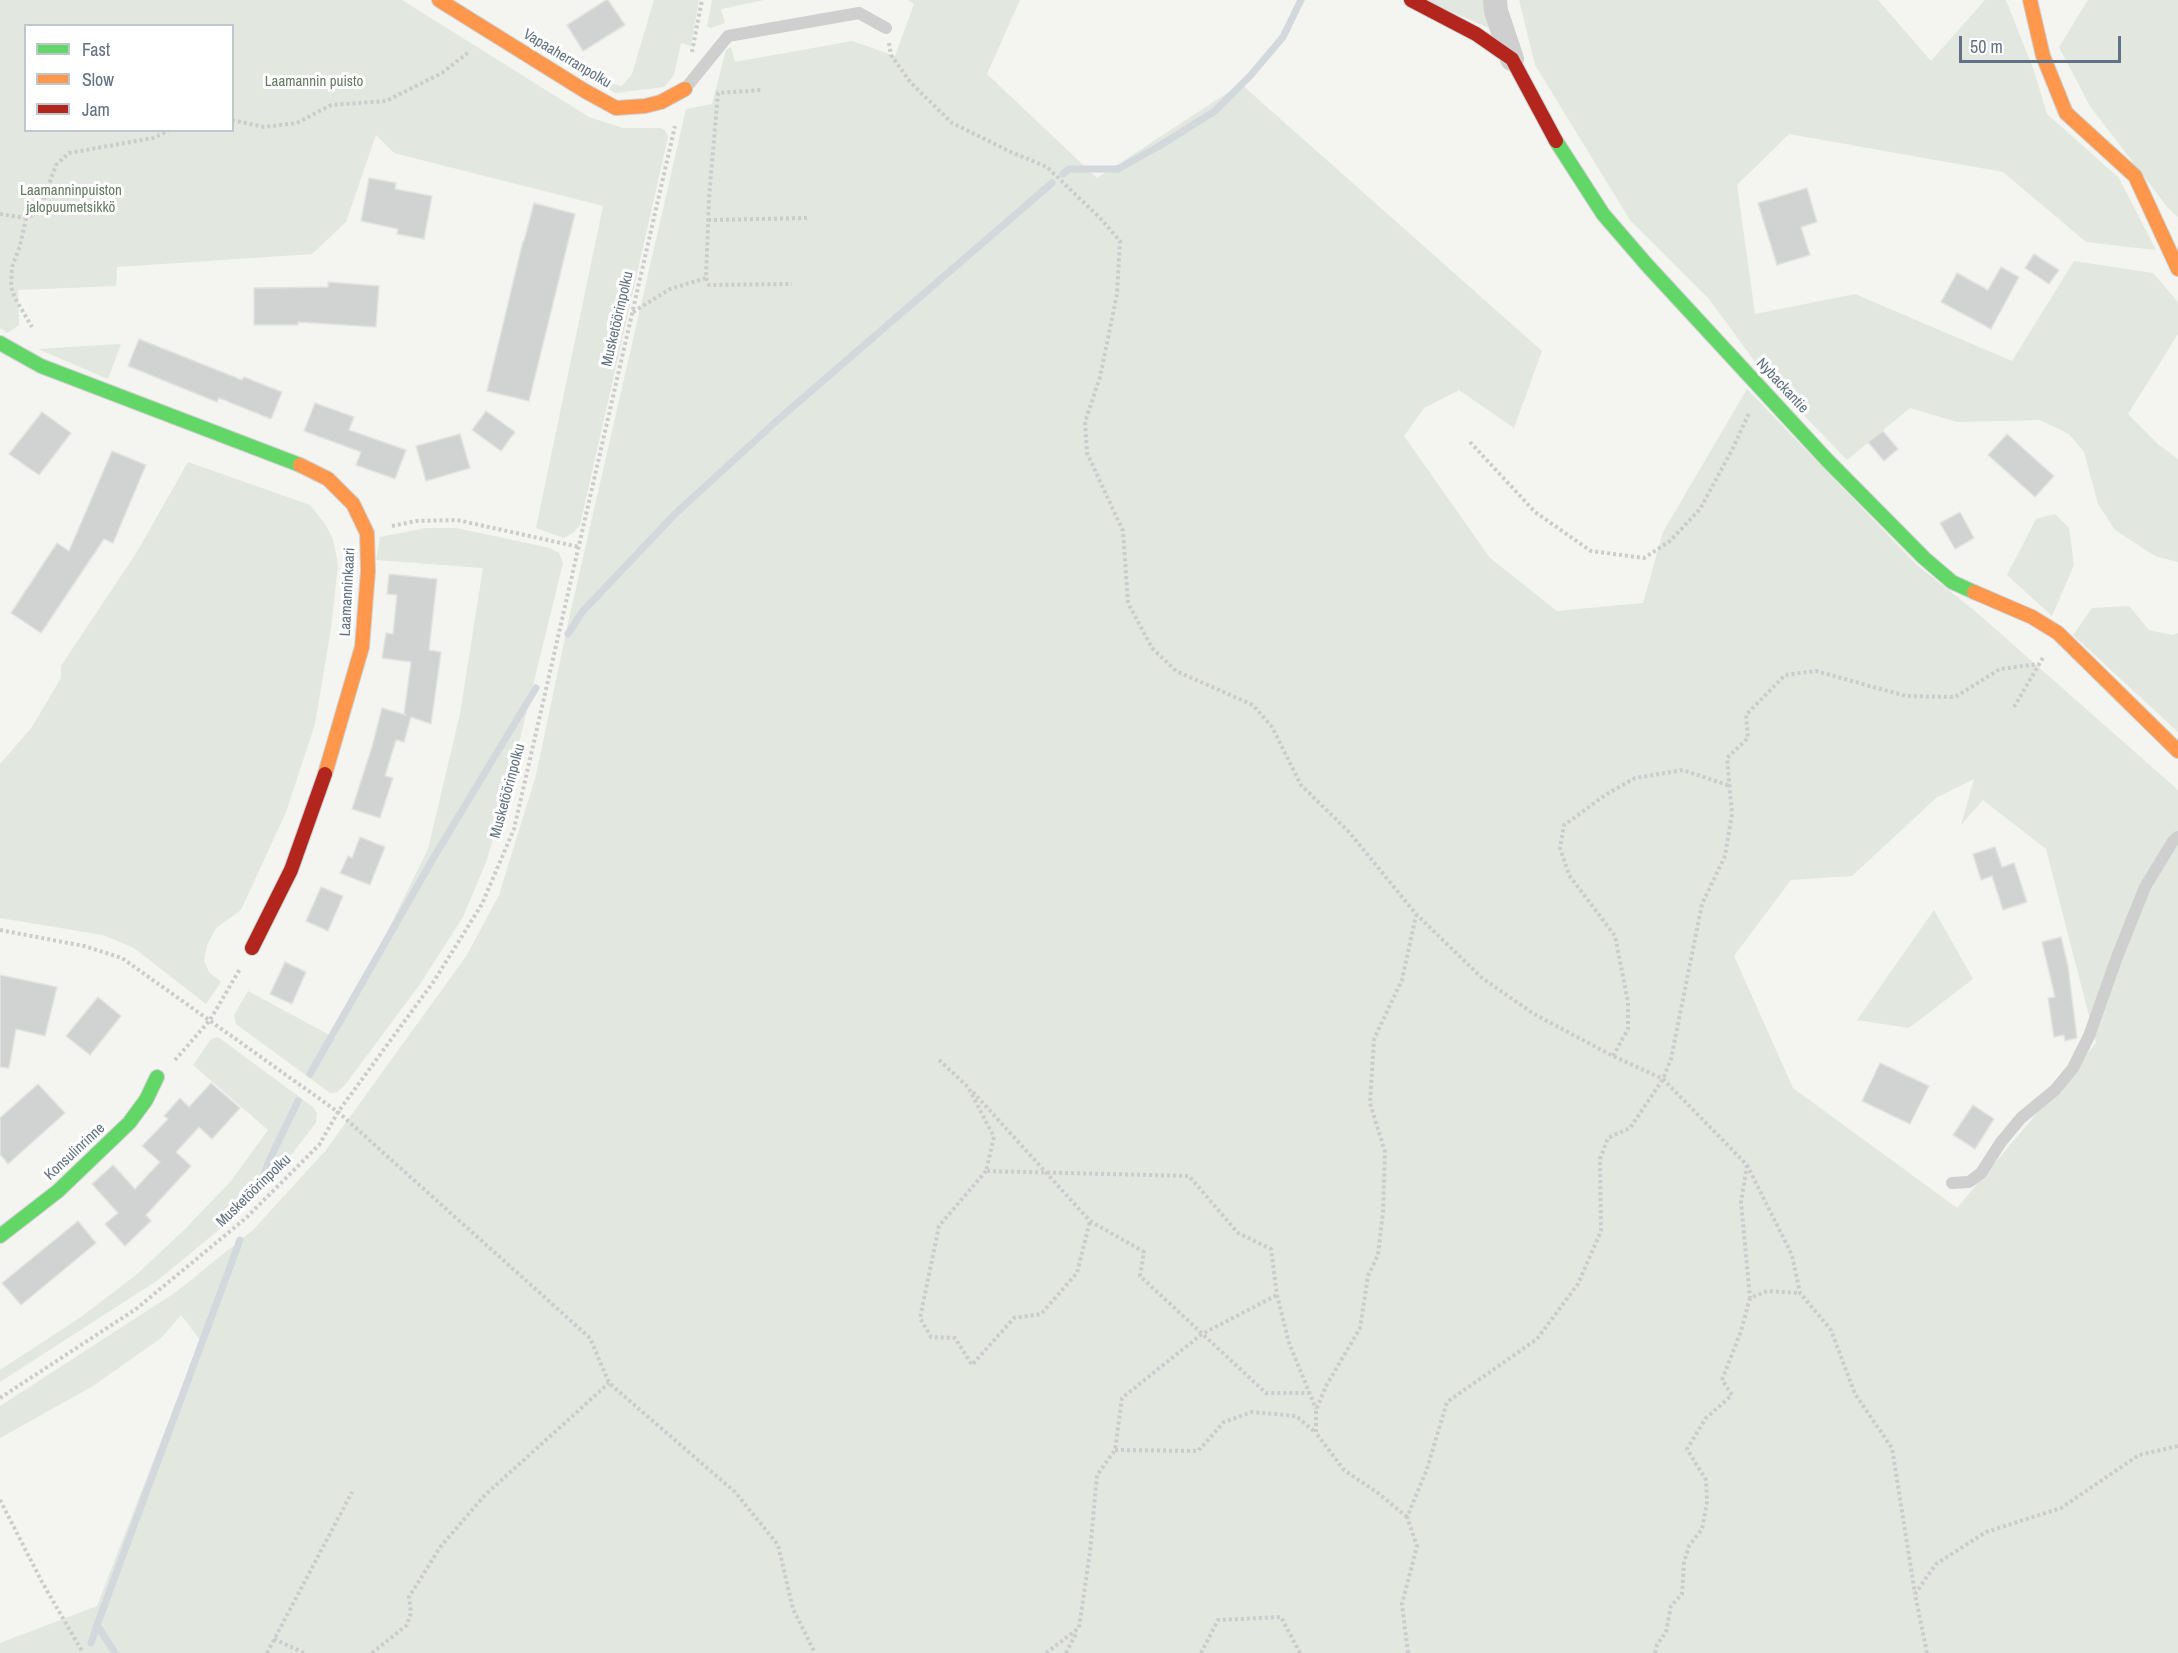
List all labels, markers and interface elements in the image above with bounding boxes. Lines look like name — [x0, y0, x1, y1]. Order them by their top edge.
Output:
legend — [24, 24, 234, 132]
scale bar — [1962, 24, 2124, 62]
street label: Vapaaherranpolku — [520, 26, 614, 92]
text: 50 m — [1970, 34, 2003, 59]
text: Fast — [82, 37, 110, 62]
text: Slow — [82, 67, 114, 92]
park label: Laamannin puisto — [265, 73, 363, 91]
text: Jam — [82, 97, 110, 122]
park label: Laamanninpuiston jalopuumetsikkö — [20, 182, 122, 217]
street label: Musketöörinpolku — [598, 270, 638, 368]
street label: Nybackantie — [1752, 355, 1812, 417]
street label: Laamanninkaari — [337, 547, 359, 637]
street label: Musketöörinpolku — [487, 742, 529, 840]
street label: Konsulinrinne — [41, 1120, 109, 1184]
street label: Musketöörinpolku — [213, 1151, 295, 1231]

